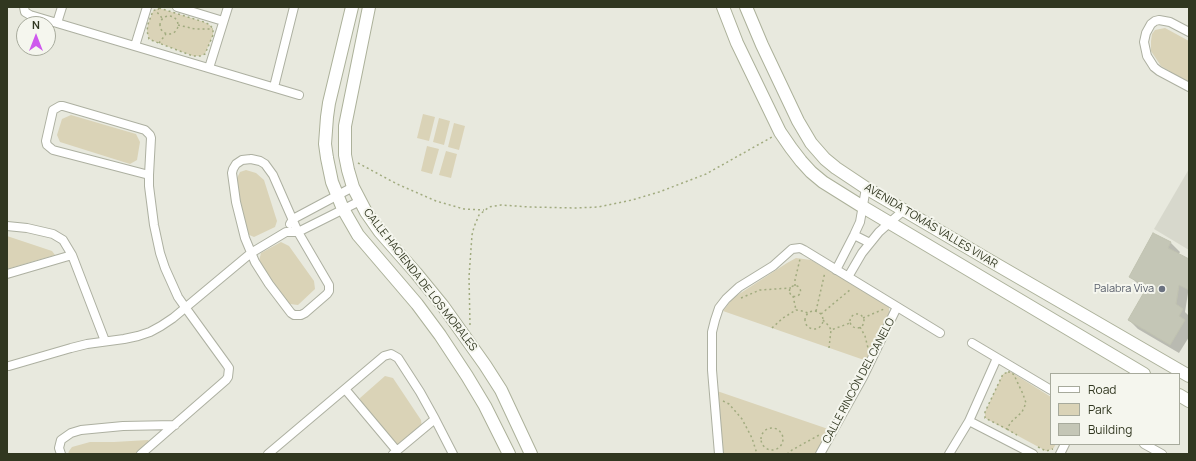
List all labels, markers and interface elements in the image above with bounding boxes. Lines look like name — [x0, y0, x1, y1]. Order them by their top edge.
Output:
north arrow — [16, 16, 56, 56]
text: N — [32, 17, 40, 32]
street label: AVENIDA TOMÁS VALLES VIVAR — [862, 181, 1000, 271]
street label: CALLE HACIENDA DE LOS MORALES — [360, 206, 480, 354]
place label: Palabra Viva — [1094, 282, 1154, 296]
marker: Palabra Viva — [1157, 284, 1167, 294]
street label: CALLE RINCÓN DEL CANELO — [820, 316, 898, 446]
legend — [1050, 373, 1180, 445]
text: Road — [1088, 381, 1116, 398]
text: Park — [1088, 401, 1112, 418]
text: Building — [1088, 421, 1132, 438]

